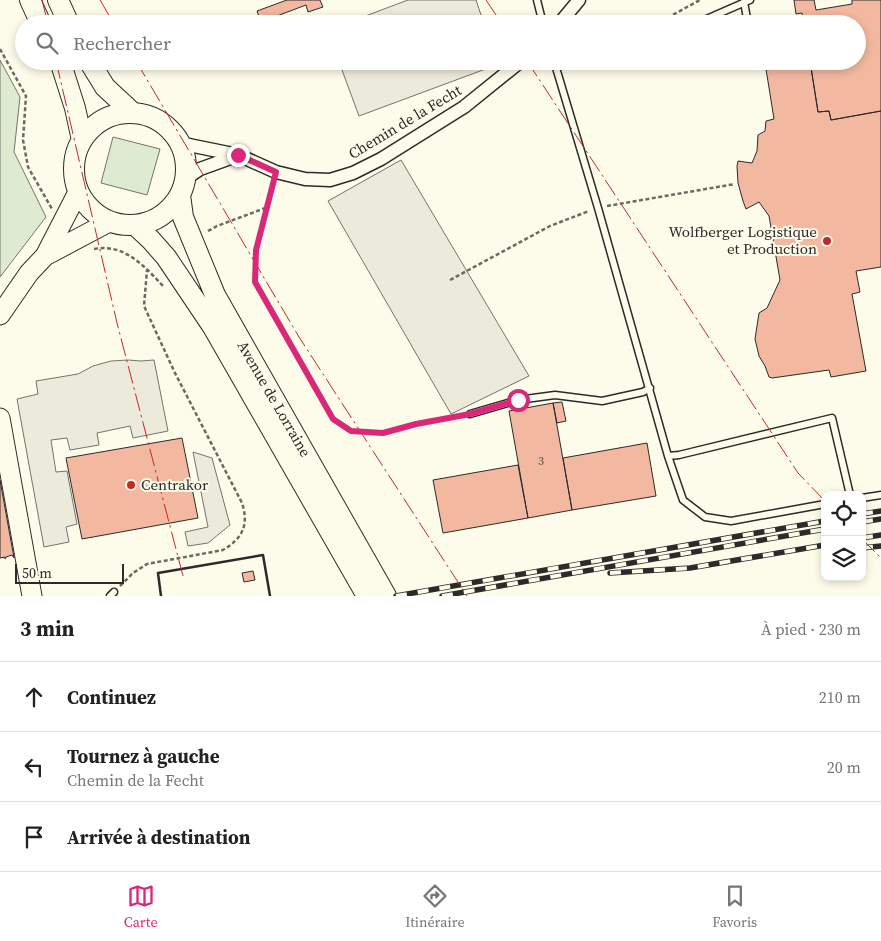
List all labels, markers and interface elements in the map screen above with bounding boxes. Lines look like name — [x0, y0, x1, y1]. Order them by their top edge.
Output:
search box — [15, 15, 866, 70]
icon: search — [33, 29, 61, 57]
text: Rechercher — [73, 30, 171, 56]
street label: Chemin de la Fecht — [344, 79, 465, 164]
route end — [227, 144, 250, 167]
place label: Wolfberger Logistique et Production — [668, 221, 817, 259]
marker: Wolfberger Logistique et Production — [821, 235, 833, 247]
street label: Avenue de Lorraine — [233, 337, 316, 461]
route start — [507, 389, 530, 412]
house number: 3 — [538, 453, 544, 469]
place label: Centrakor — [141, 474, 209, 495]
marker: Centrakor — [125, 479, 137, 491]
map controls — [821, 491, 866, 581]
button: locate — [821, 491, 866, 536]
button: layers — [821, 536, 866, 581]
scale bar — [15, 561, 124, 584]
text: 50 m — [22, 563, 52, 583]
text: 3 min — [20, 614, 75, 643]
text: À pied · 230 m — [761, 618, 861, 640]
icon: ahead — [20, 683, 48, 711]
text: Continuez — [67, 684, 156, 710]
text: 210 m — [819, 686, 861, 708]
text: Tournez à gauche — [67, 743, 220, 769]
icon: left — [20, 753, 48, 781]
text: 20 m — [827, 756, 861, 778]
text: Chemin de la Fecht — [67, 769, 204, 791]
icon: arrive — [20, 823, 48, 851]
text: Arrivée à destination — [67, 824, 250, 850]
tab: Carte — [124, 882, 158, 932]
tab: Itinéraire — [405, 882, 465, 932]
tab: Favoris — [712, 882, 757, 932]

